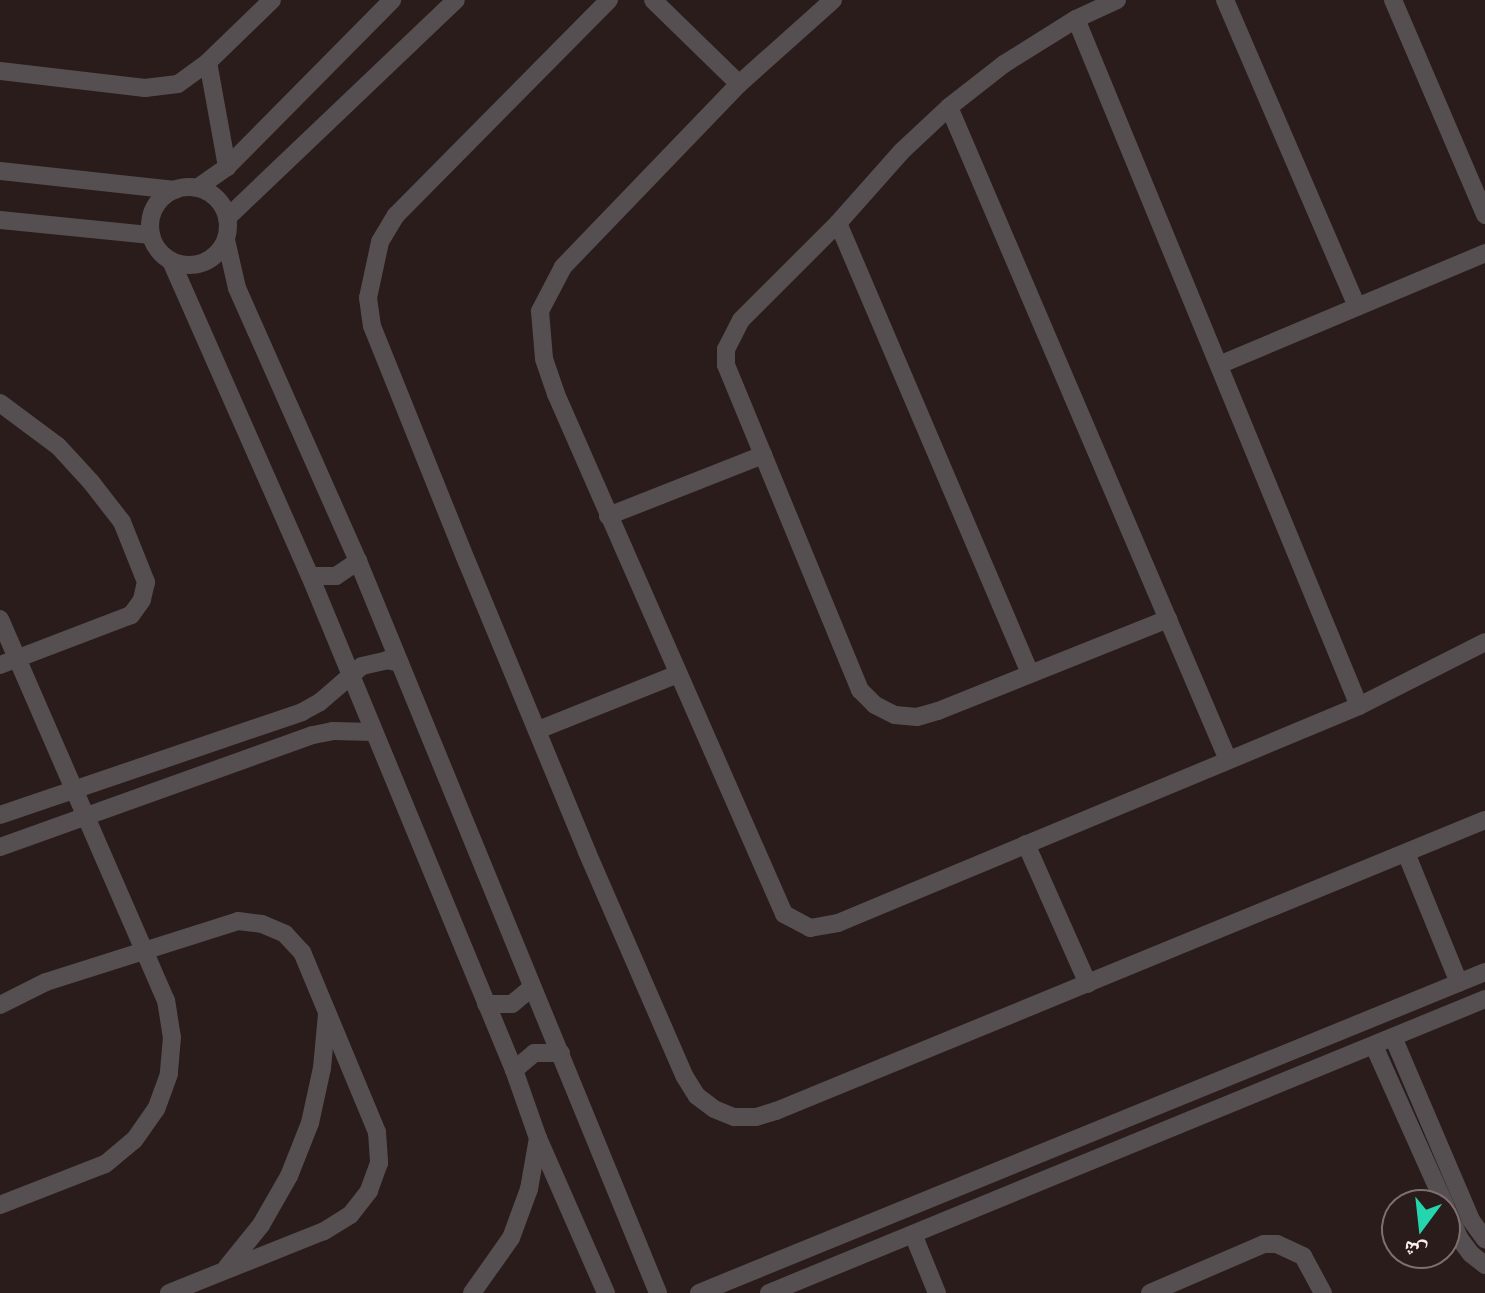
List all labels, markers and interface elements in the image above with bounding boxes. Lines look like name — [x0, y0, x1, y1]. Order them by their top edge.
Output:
north arrow — [1381, 1189, 1461, 1269]
text: ش — [1401, 1236, 1430, 1266]

